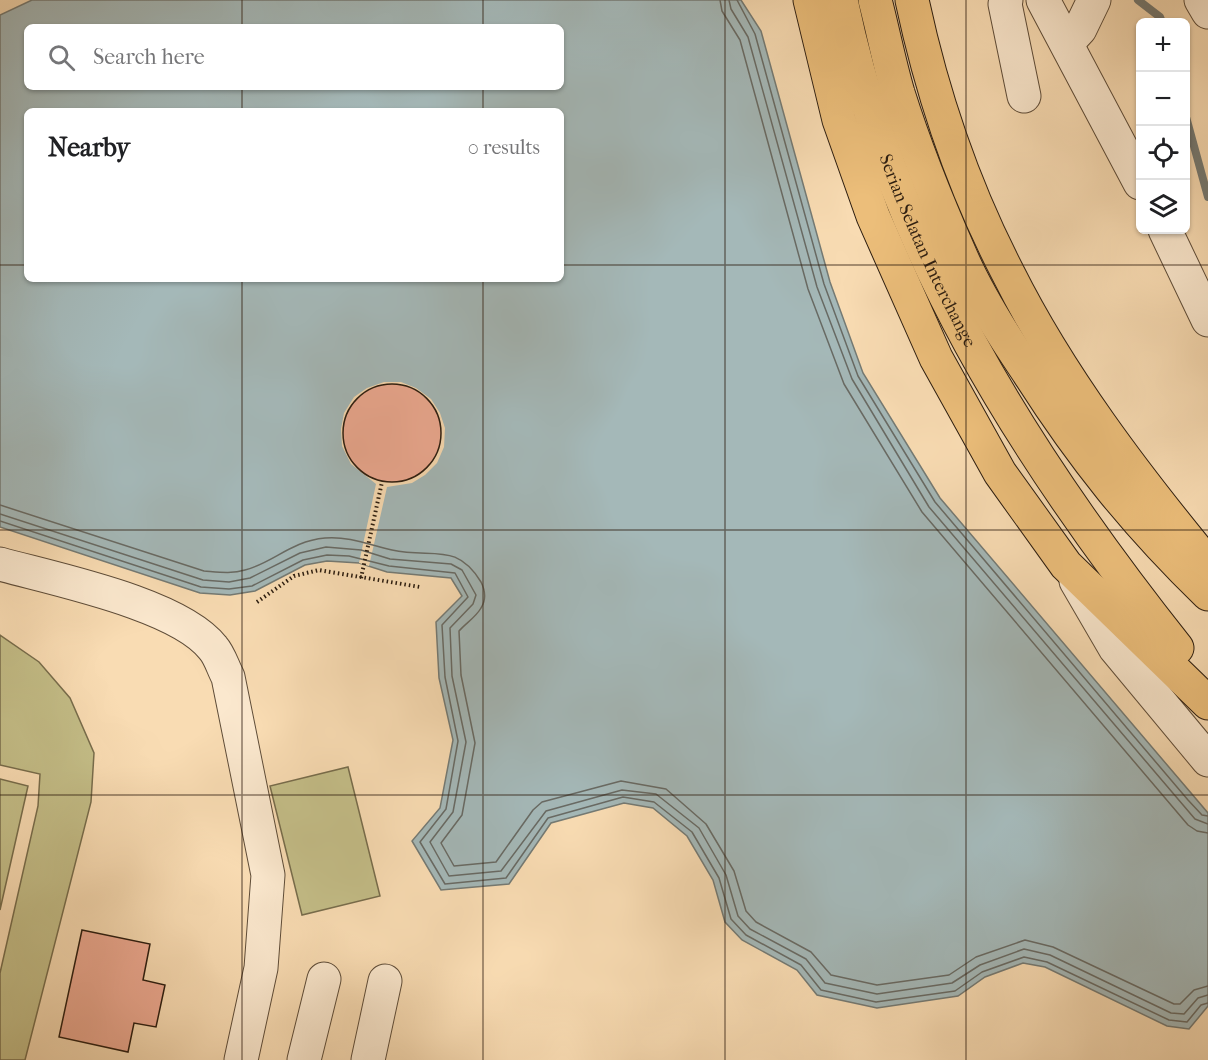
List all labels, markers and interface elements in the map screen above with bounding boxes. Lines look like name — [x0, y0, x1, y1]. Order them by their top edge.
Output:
map controls — [1136, 18, 1190, 234]
button: + — [1136, 18, 1190, 72]
search box — [24, 24, 564, 90]
icon: search — [45, 41, 78, 74]
text: Search here — [93, 44, 205, 70]
button: − — [1136, 72, 1190, 126]
button: locate — [1136, 126, 1190, 180]
text: Nearby — [48, 132, 130, 163]
text: 0 results — [468, 136, 540, 159]
street label: Serian Selatan Interchange — [875, 151, 981, 351]
button: layers — [1136, 180, 1190, 234]

